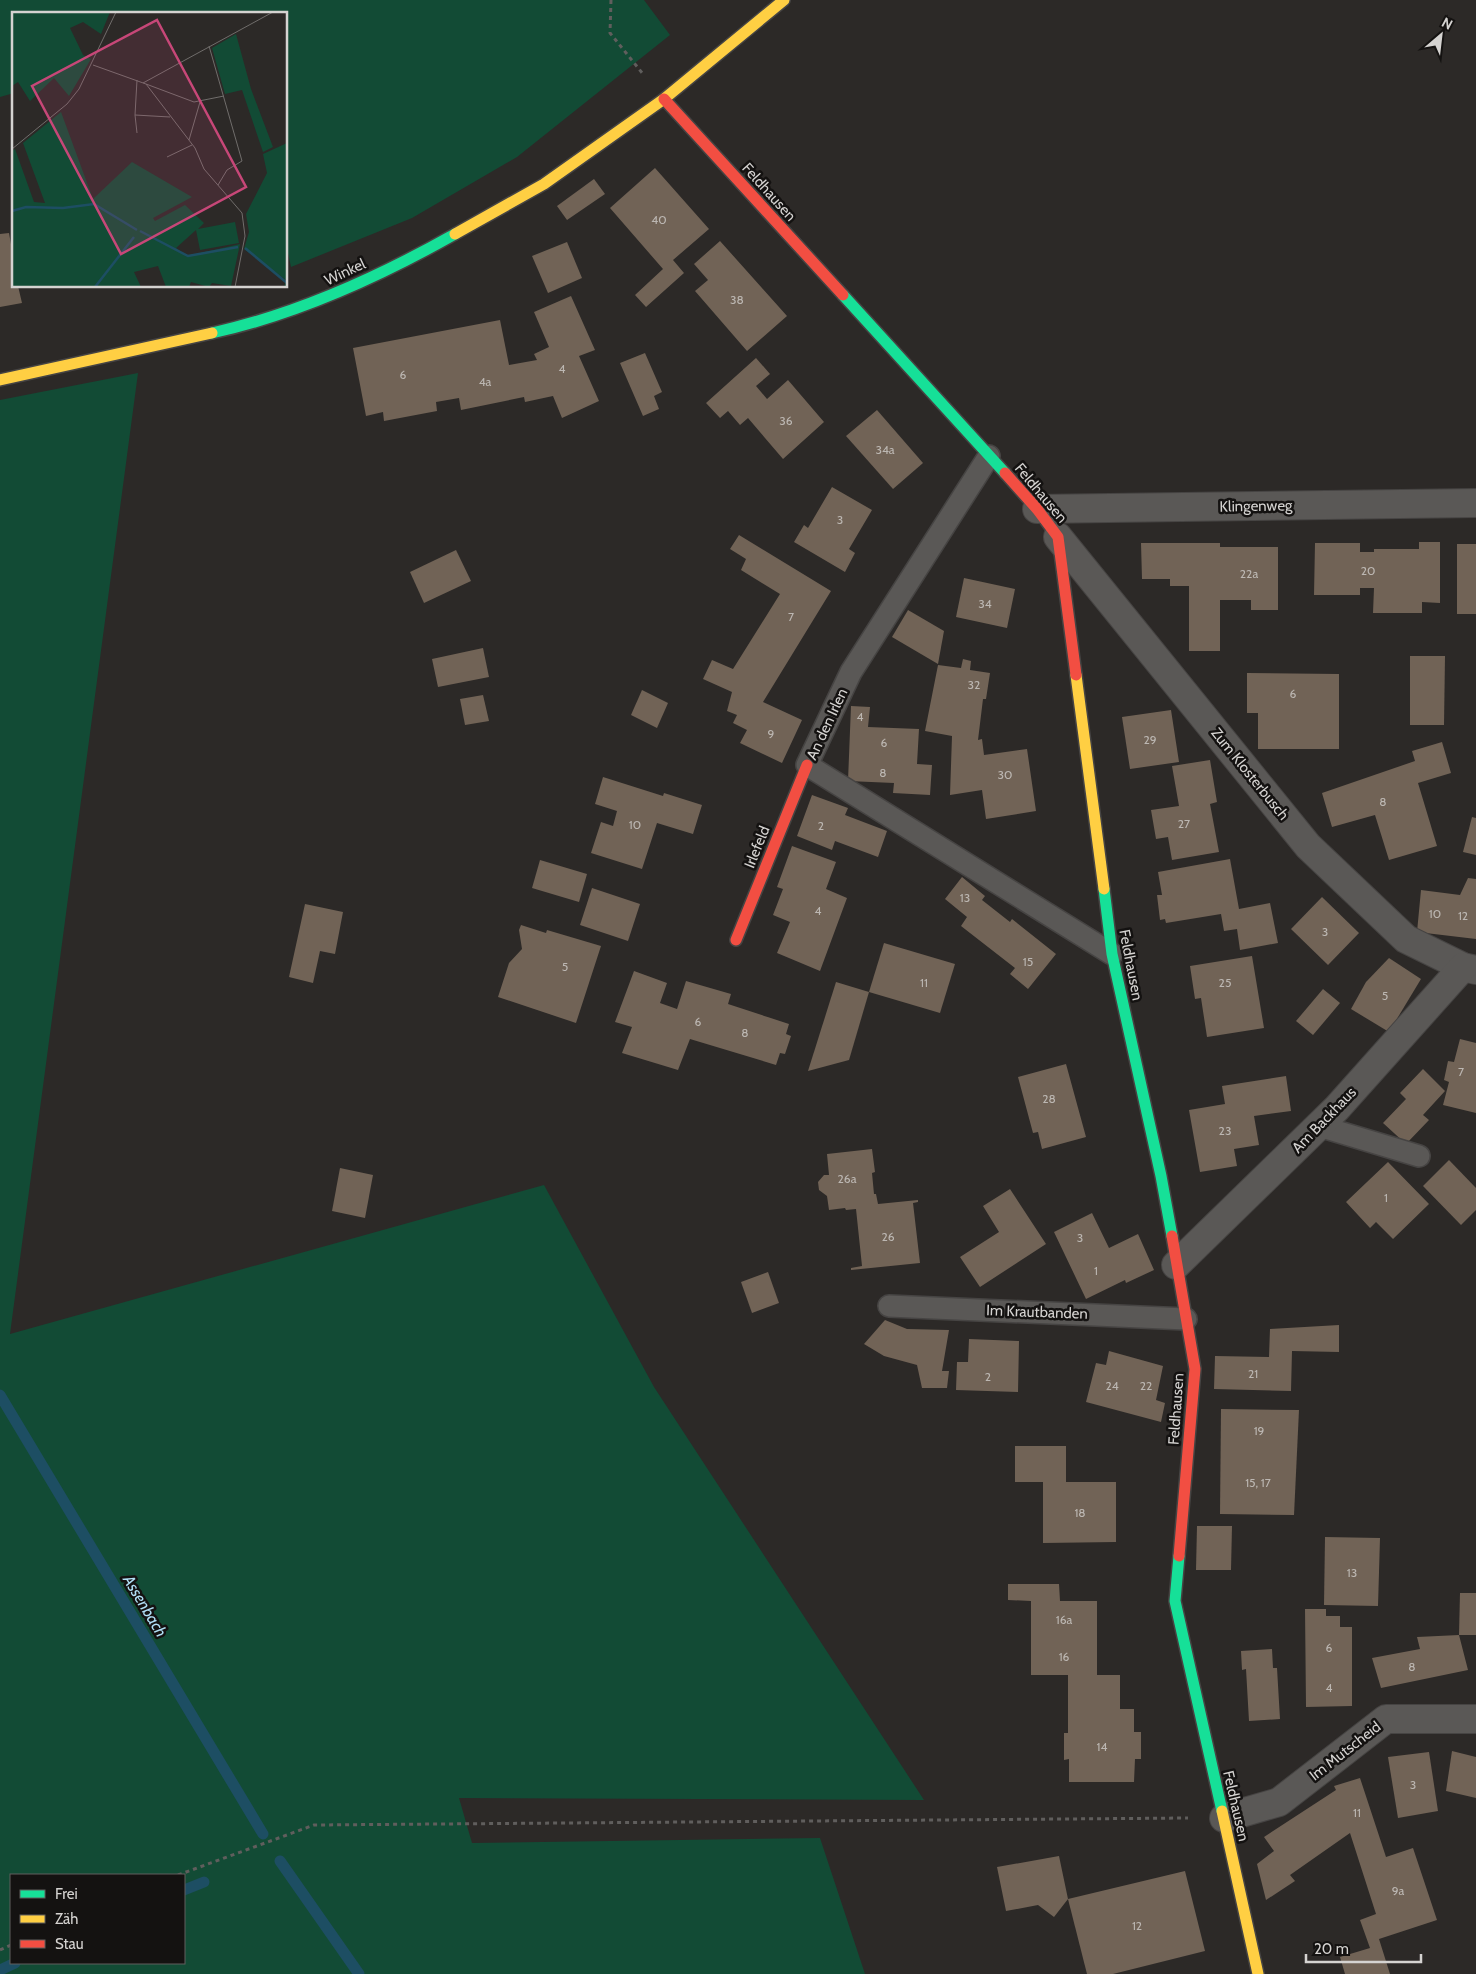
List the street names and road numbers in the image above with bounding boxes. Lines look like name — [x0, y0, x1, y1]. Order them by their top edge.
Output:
street label: Feldhausen — [738, 159, 800, 225]
street label: Winkel — [322, 255, 369, 289]
street label: Feldhausen — [1011, 460, 1071, 526]
street label: Klingenweg — [1219, 496, 1293, 516]
street label: An den Irlen — [803, 685, 851, 763]
street label: Zum Klosterbusch — [1207, 724, 1293, 824]
street label: Irlefeld — [740, 823, 774, 871]
street label: Feldhausen — [1115, 928, 1147, 1002]
street label: Am Backhaus — [1288, 1083, 1360, 1157]
street label: Im Krautbanden — [986, 1301, 1088, 1323]
street label: Feldhausen — [1165, 1372, 1187, 1446]
street label: Im Mutscheid — [1306, 1718, 1384, 1784]
street label: Feldhausen — [1219, 1769, 1253, 1843]

